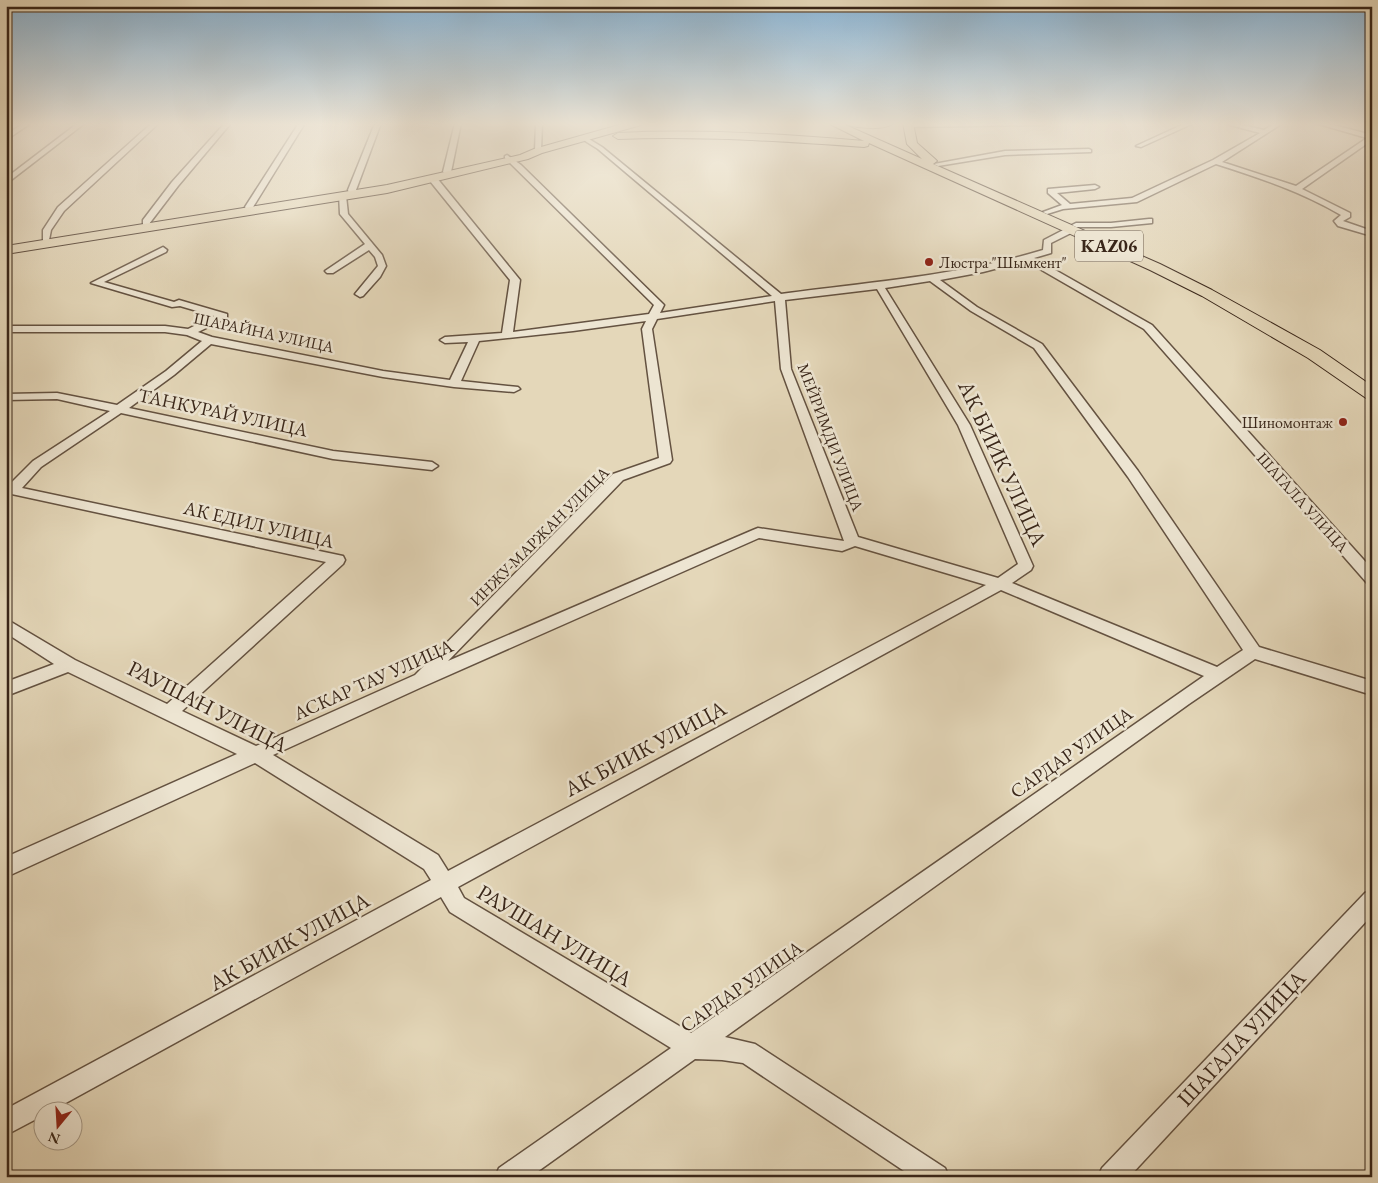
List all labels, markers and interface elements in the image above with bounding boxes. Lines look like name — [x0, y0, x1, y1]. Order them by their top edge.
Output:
road number: KАZ06 — [1075, 230, 1143, 262]
place label: Люстра "Шымкент" — [939, 252, 1067, 273]
marker: Люстра "Шымкент" — [923, 256, 935, 268]
street label: ШАРАЙНА УЛИЦА — [192, 307, 337, 358]
street label: МЕЙРИМДИ УЛИЦА — [793, 360, 869, 515]
street label: АК БИИК УЛИЦА — [951, 375, 1054, 551]
street label: ТАНКУРАЙ УЛИЦА — [136, 382, 311, 443]
place label: Шиномонтаж — [1242, 412, 1333, 433]
marker: Шиномонтаж — [1337, 416, 1349, 428]
street label: ШАГАЛА УЛИЦА — [1252, 448, 1354, 558]
street label: ИНЖУ-МАРЖАН УЛИЦА — [465, 461, 614, 611]
street label: АК ЕДИЛ УЛИЦА — [180, 495, 337, 554]
street label: АСКАР ТАУ УЛИЦА — [288, 633, 458, 726]
street label: РАУШАН УЛИЦА — [123, 654, 294, 760]
street label: АК БИИК УЛИЦА — [558, 693, 732, 804]
street label: САРДАР УЛИЦА — [1005, 700, 1138, 804]
street label: РАУШАН УЛИЦА — [472, 878, 638, 994]
street label: АК БИИК УЛИЦА — [203, 885, 375, 998]
street label: САРДАР УЛИЦА — [675, 934, 808, 1038]
street label: ШАГАЛА УЛИЦА — [1171, 964, 1313, 1113]
north arrow — [32, 1100, 82, 1150]
text: N — [45, 1128, 62, 1149]

